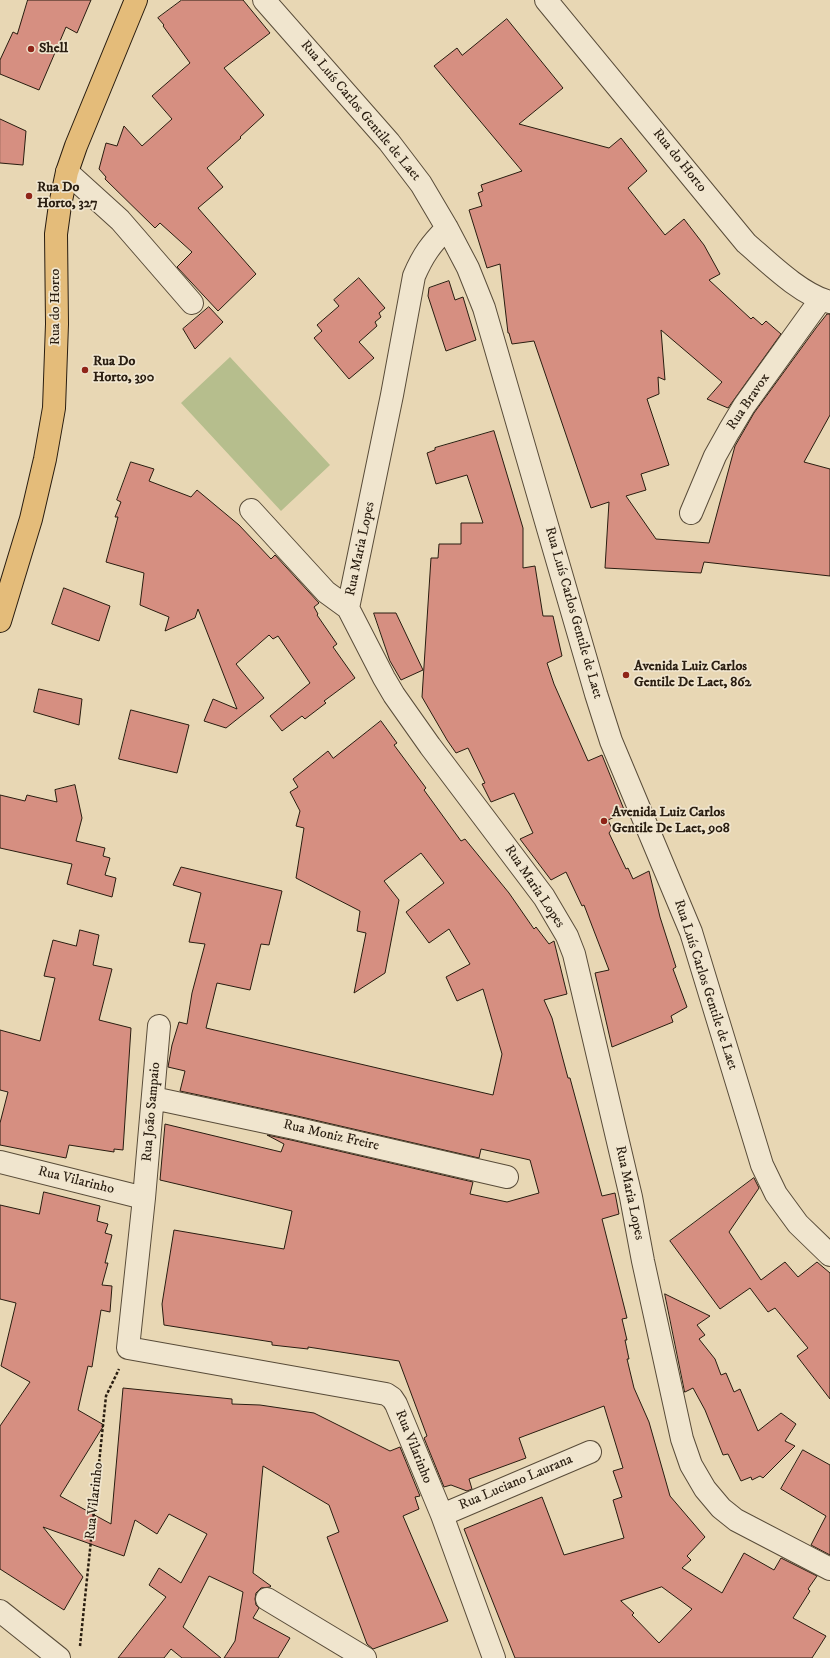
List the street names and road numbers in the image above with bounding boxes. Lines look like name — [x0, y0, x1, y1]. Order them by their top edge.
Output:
street label: Rua Luís Carlos Gentile de Laet — [296, 37, 424, 185]
street label: Rua do Horto — [648, 126, 710, 196]
street label: Rua do Horto — [48, 269, 64, 345]
street label: Rua Bravox — [724, 370, 774, 434]
street label: Rua Maria Lopes — [343, 500, 379, 598]
street label: Rua Luís Carlos Gentile de Laet — [540, 525, 606, 701]
street label: Rua Maria Lopes — [500, 843, 568, 931]
street label: Rua Luís Carlos Gentile de Laet — [669, 898, 741, 1072]
street label: Rua João Sampaio — [139, 1061, 165, 1163]
street label: Rua Moniz Freire — [281, 1117, 381, 1155]
street label: Rua Maria Lopes — [611, 1144, 647, 1242]
street label: Rua Vilarinho — [36, 1163, 116, 1199]
street label: Rua Vilarinho — [391, 1408, 435, 1486]
street label: Rua Luciano Laurana — [457, 1451, 575, 1515]
street label: Rua Vilarinho — [83, 1461, 107, 1541]

